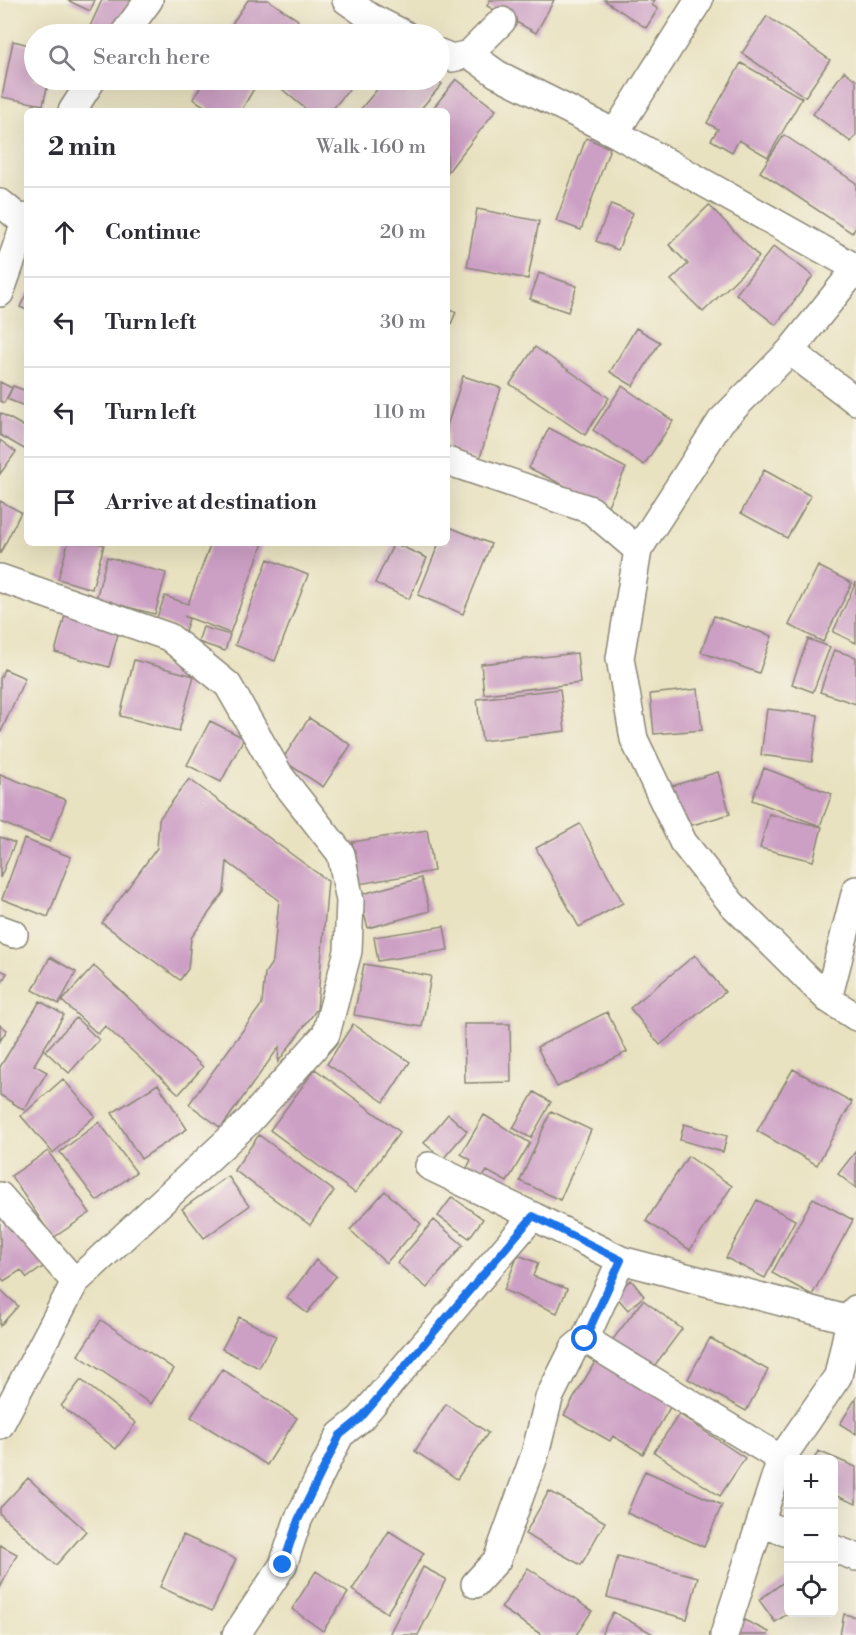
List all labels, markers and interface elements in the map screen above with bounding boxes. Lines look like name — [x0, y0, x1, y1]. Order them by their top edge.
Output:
search box — [24, 24, 450, 90]
icon: search — [45, 41, 78, 74]
text: Search here — [93, 44, 210, 71]
text: 2 min — [48, 131, 116, 163]
text: Walk · 160 m — [316, 135, 426, 160]
icon: ahead — [48, 216, 81, 249]
text: Continue — [105, 219, 201, 246]
text: 20 m — [380, 220, 426, 245]
icon: left — [48, 306, 81, 339]
text: Turn left — [105, 309, 196, 336]
text: 30 m — [380, 310, 426, 335]
icon: left — [48, 396, 81, 429]
text: Turn left — [105, 399, 196, 426]
text: 110 m — [374, 400, 426, 425]
icon: arrive — [48, 486, 81, 519]
text: Arrive at destination — [105, 489, 317, 516]
route start — [571, 1325, 597, 1351]
map controls — [784, 1455, 838, 1617]
button: + — [784, 1455, 838, 1509]
button: − — [784, 1509, 838, 1563]
route end — [269, 1551, 295, 1577]
button: locate — [784, 1563, 838, 1617]

